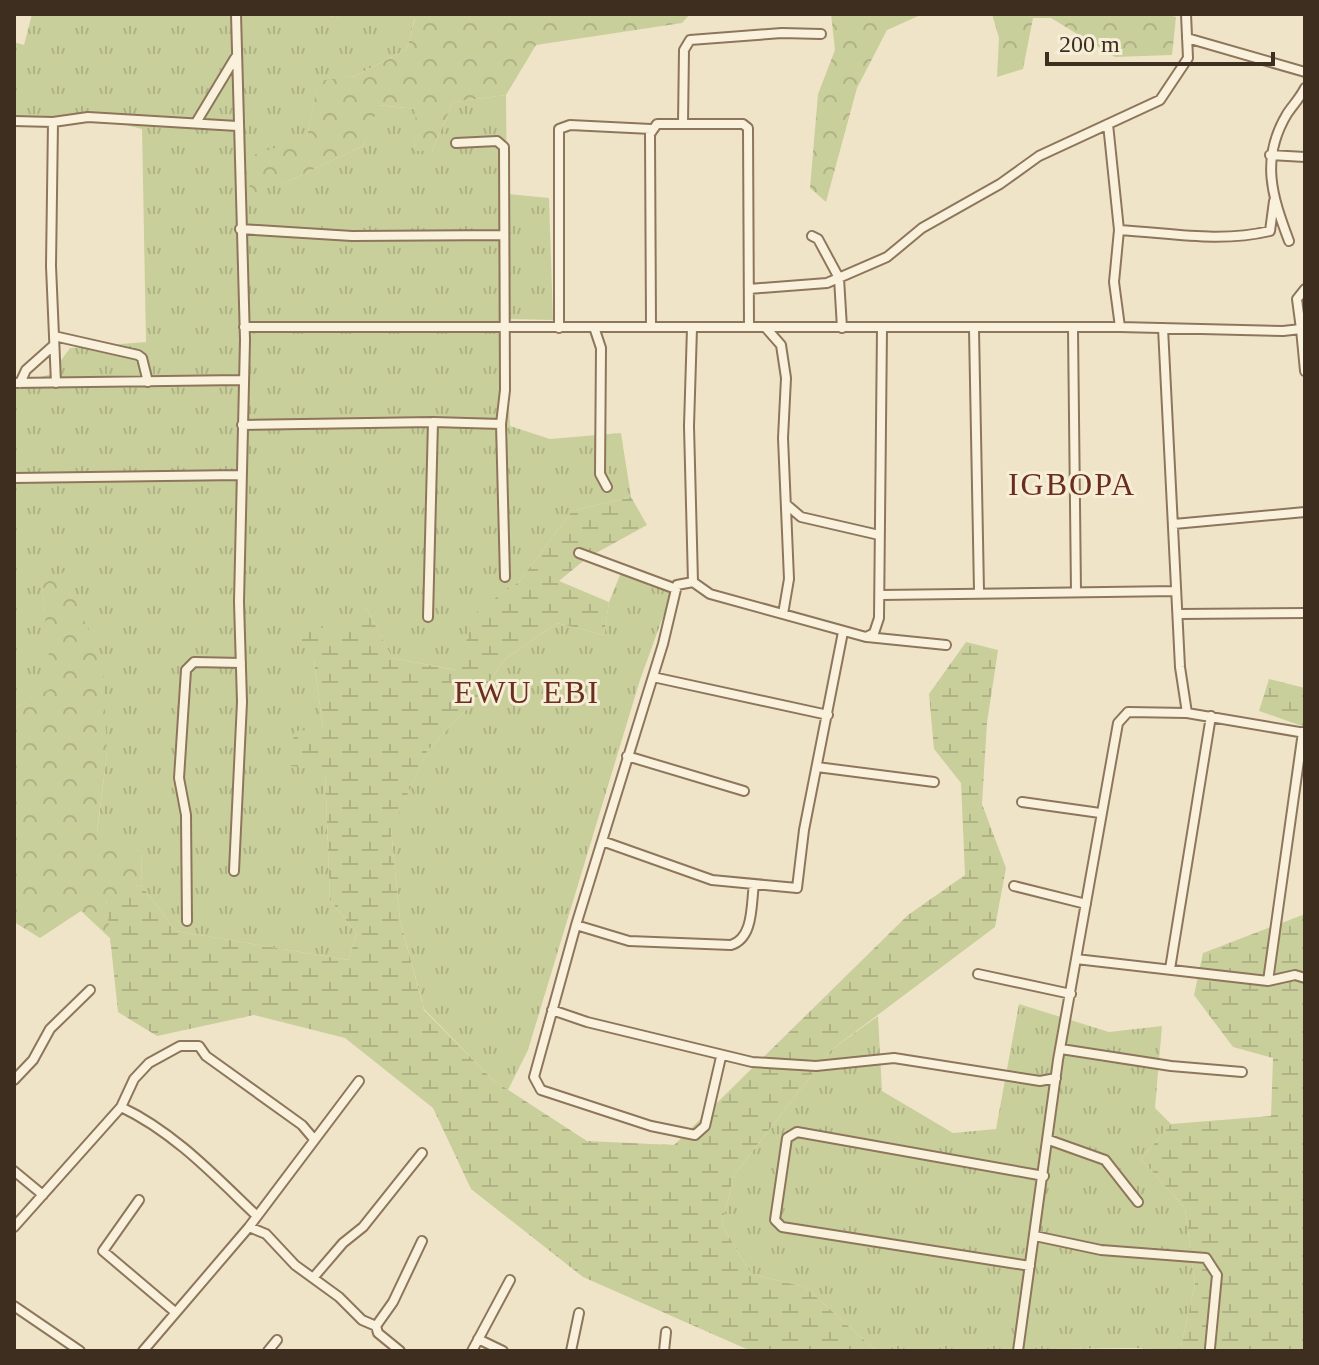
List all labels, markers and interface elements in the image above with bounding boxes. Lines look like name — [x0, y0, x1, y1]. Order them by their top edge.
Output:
scale bar — [1047, 16, 1273, 66]
text: 200 m — [1059, 31, 1120, 57]
district label: IGBOPA — [1008, 466, 1136, 502]
district label: EWU EBI — [454, 674, 600, 710]

